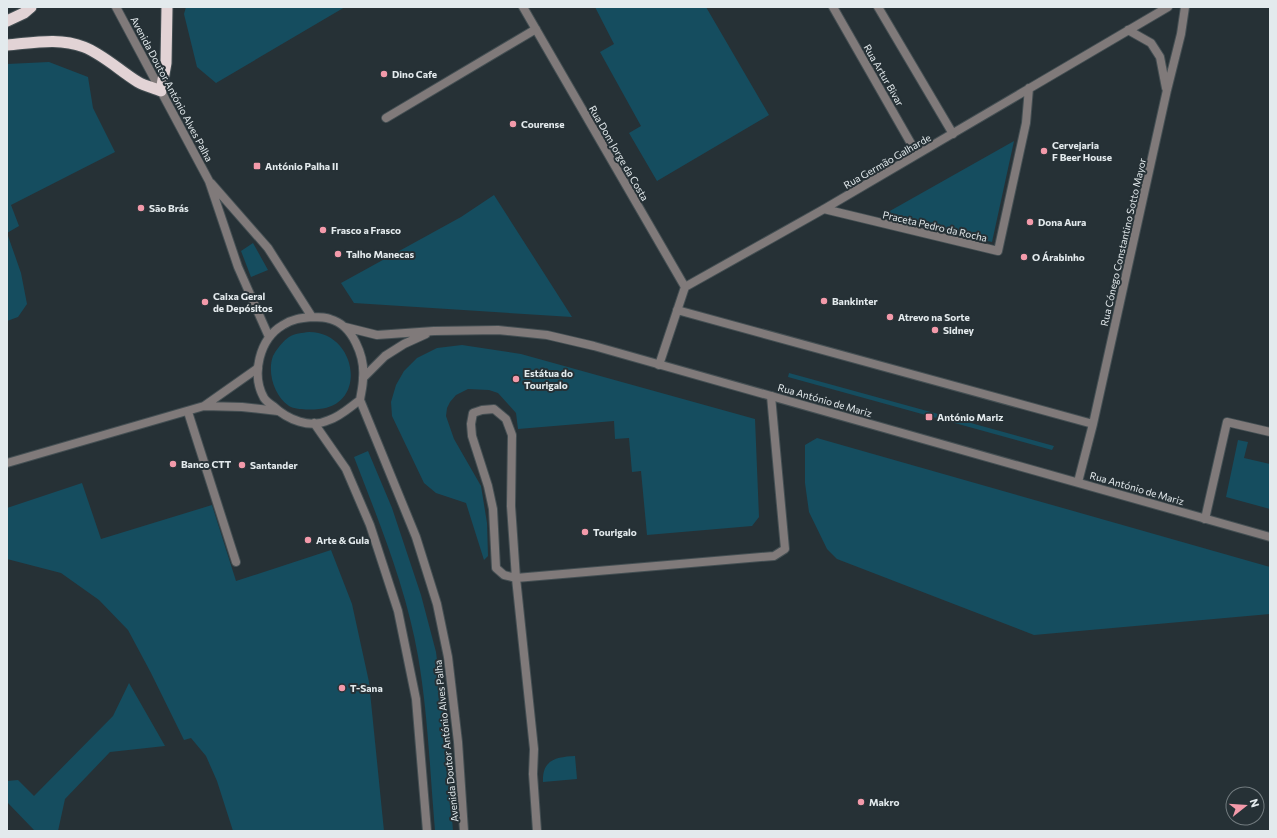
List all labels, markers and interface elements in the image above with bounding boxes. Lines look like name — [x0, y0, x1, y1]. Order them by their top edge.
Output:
street label: Avenida Doutor António Alves Palha — [128, 14, 216, 164]
street label: Rua Artur Bivar — [862, 42, 906, 108]
place label: Dino Cafe — [392, 68, 437, 80]
marker: Dino Cafe — [379, 69, 389, 79]
street label: Rua Dom Jorge da Costa — [587, 103, 651, 203]
place label: Courense — [521, 118, 564, 130]
marker: Courense — [508, 119, 518, 129]
street label: Rua Germão Galharde — [841, 131, 933, 191]
place label: Cervejaria F Beer House — [1052, 139, 1112, 163]
marker: Cervejaria F Beer House — [1039, 146, 1049, 156]
street label: Rua Cónego Constantino Sotto Mayor — [1098, 157, 1148, 327]
place label: António Palha II — [265, 160, 338, 172]
marker: António Palha II — [252, 161, 262, 171]
place label: São Brás — [149, 202, 189, 214]
marker: São Brás — [136, 203, 146, 213]
street label: Praceta Pedro da Rocha — [882, 208, 988, 244]
place label: Dona Aura — [1038, 216, 1086, 228]
marker: Dona Aura — [1025, 217, 1035, 227]
place label: Frasco a Frasco — [331, 224, 401, 236]
marker: Frasco a Frasco — [318, 225, 328, 235]
place label: Talho Manecas — [346, 248, 414, 260]
marker: Talho Manecas — [333, 249, 343, 259]
place label: O Árabinho — [1032, 251, 1085, 263]
marker: O Árabinho — [1019, 252, 1029, 262]
place label: Caixa Geral de Depósitos — [213, 290, 273, 314]
place label: Bankinter — [832, 295, 878, 307]
marker: Bankinter — [819, 296, 829, 306]
marker: Caixa Geral de Depósitos — [200, 297, 210, 307]
place label: Atrevo na Sorte — [898, 311, 970, 323]
marker: Atrevo na Sorte — [885, 312, 895, 322]
place label: Sidney — [943, 324, 975, 336]
marker: Sidney — [930, 325, 940, 335]
place label: Estátua do Tourigalo — [524, 367, 573, 391]
marker: Estátua do Tourigalo — [511, 374, 521, 384]
street label: Rua António de Mariz — [777, 381, 873, 419]
place label: António Mariz — [937, 411, 1003, 423]
marker: António Mariz — [924, 412, 934, 422]
place label: Banco CTT — [181, 458, 232, 470]
marker: Banco CTT — [168, 459, 178, 469]
place label: Santander — [250, 459, 298, 471]
marker: Santander — [237, 460, 247, 470]
street label: Rua António de Mariz — [1089, 469, 1185, 507]
place label: Tourigalo — [593, 526, 637, 538]
marker: Tourigalo — [580, 527, 590, 537]
place label: Arte & Gula — [316, 534, 369, 546]
marker: Arte & Gula — [303, 535, 313, 545]
street label: Avenida Doutor António Alves Palha — [432, 659, 460, 823]
place label: T-Sana — [350, 682, 383, 694]
marker: T-Sana — [337, 683, 347, 693]
north arrow — [1225, 786, 1265, 826]
place label: Makro — [869, 796, 900, 808]
marker: Makro — [856, 797, 866, 807]
text: N — [1248, 797, 1262, 809]

